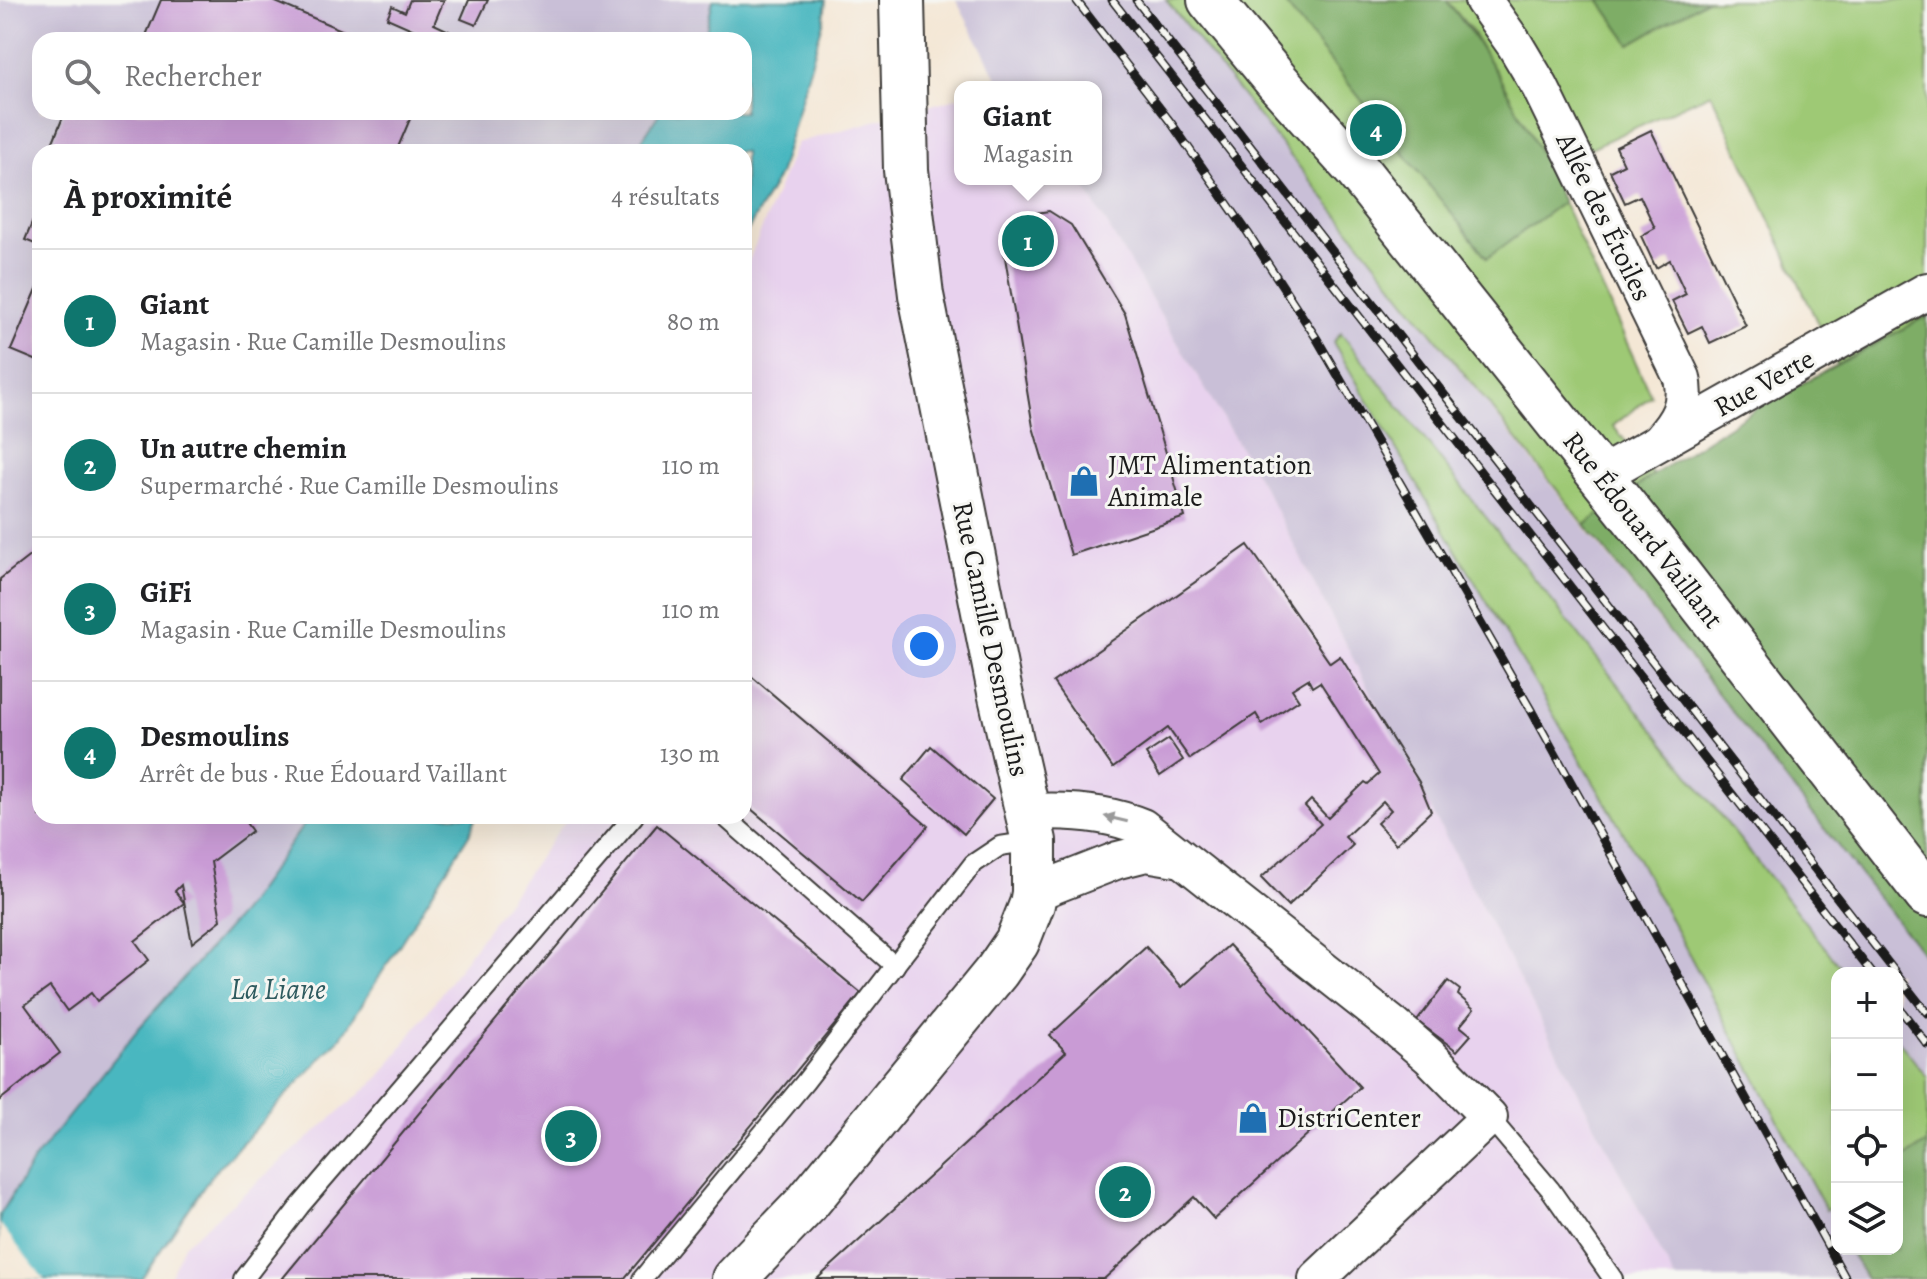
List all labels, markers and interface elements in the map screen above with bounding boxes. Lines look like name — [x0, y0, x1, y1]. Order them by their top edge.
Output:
search box — [32, 32, 752, 120]
icon: search — [60, 54, 104, 98]
text: Rechercher — [124, 56, 262, 96]
popup — [954, 81, 1102, 185]
text: Giant — [983, 96, 1052, 136]
pin: 4 — [1350, 100, 1402, 160]
street label: Allée des Étoiles — [1546, 126, 1661, 307]
text: Magasin — [983, 136, 1073, 171]
text: À proximité — [64, 173, 232, 220]
text: 4 résultats — [611, 179, 720, 214]
pin: 1 — [1002, 211, 1054, 271]
text: Giant — [140, 284, 209, 324]
text: 1 — [85, 304, 95, 339]
text: 80 m — [667, 304, 720, 339]
text: Magasin · Rue Camille Desmoulins — [140, 324, 506, 359]
street label: Rue Verte — [1707, 340, 1821, 426]
street label: Rue Édouard Vaillant — [1554, 423, 1732, 637]
text: Un autre chemin — [140, 428, 347, 468]
place label: JMT Alimentation Animale — [1107, 446, 1312, 516]
text: 2 — [84, 448, 96, 483]
text: 110 m — [662, 448, 720, 483]
shop icon: JMT Alimentation Animale — [1067, 464, 1101, 498]
text: Supermarché · Rue Camille Desmoulins — [140, 468, 559, 503]
street label: Rue Camille Desmoulins — [943, 498, 1039, 780]
text: GiFi — [140, 572, 192, 612]
text: 3 — [84, 592, 96, 627]
text: 110 m — [662, 592, 720, 627]
text: Magasin · Rue Camille Desmoulins — [140, 612, 506, 647]
your location — [904, 626, 944, 666]
text: Desmoulins — [140, 716, 290, 756]
text: 4 — [84, 736, 96, 771]
text: 130 m — [660, 736, 720, 771]
text: Arrêt de bus · Rue Édouard Vaillant — [140, 756, 507, 791]
one-way arrow — [1104, 812, 1129, 825]
map controls — [1831, 967, 1903, 1255]
button: + — [1831, 967, 1903, 1039]
water label: La Liane — [230, 969, 326, 1009]
button: − — [1831, 1039, 1903, 1111]
place label: DistriCenter — [1277, 1099, 1421, 1137]
shop icon: DistriCenter — [1236, 1101, 1270, 1135]
pin: 3 — [545, 1106, 597, 1166]
button: locate — [1831, 1111, 1903, 1183]
pin: 2 — [1099, 1162, 1151, 1222]
button: layers — [1831, 1183, 1903, 1255]

